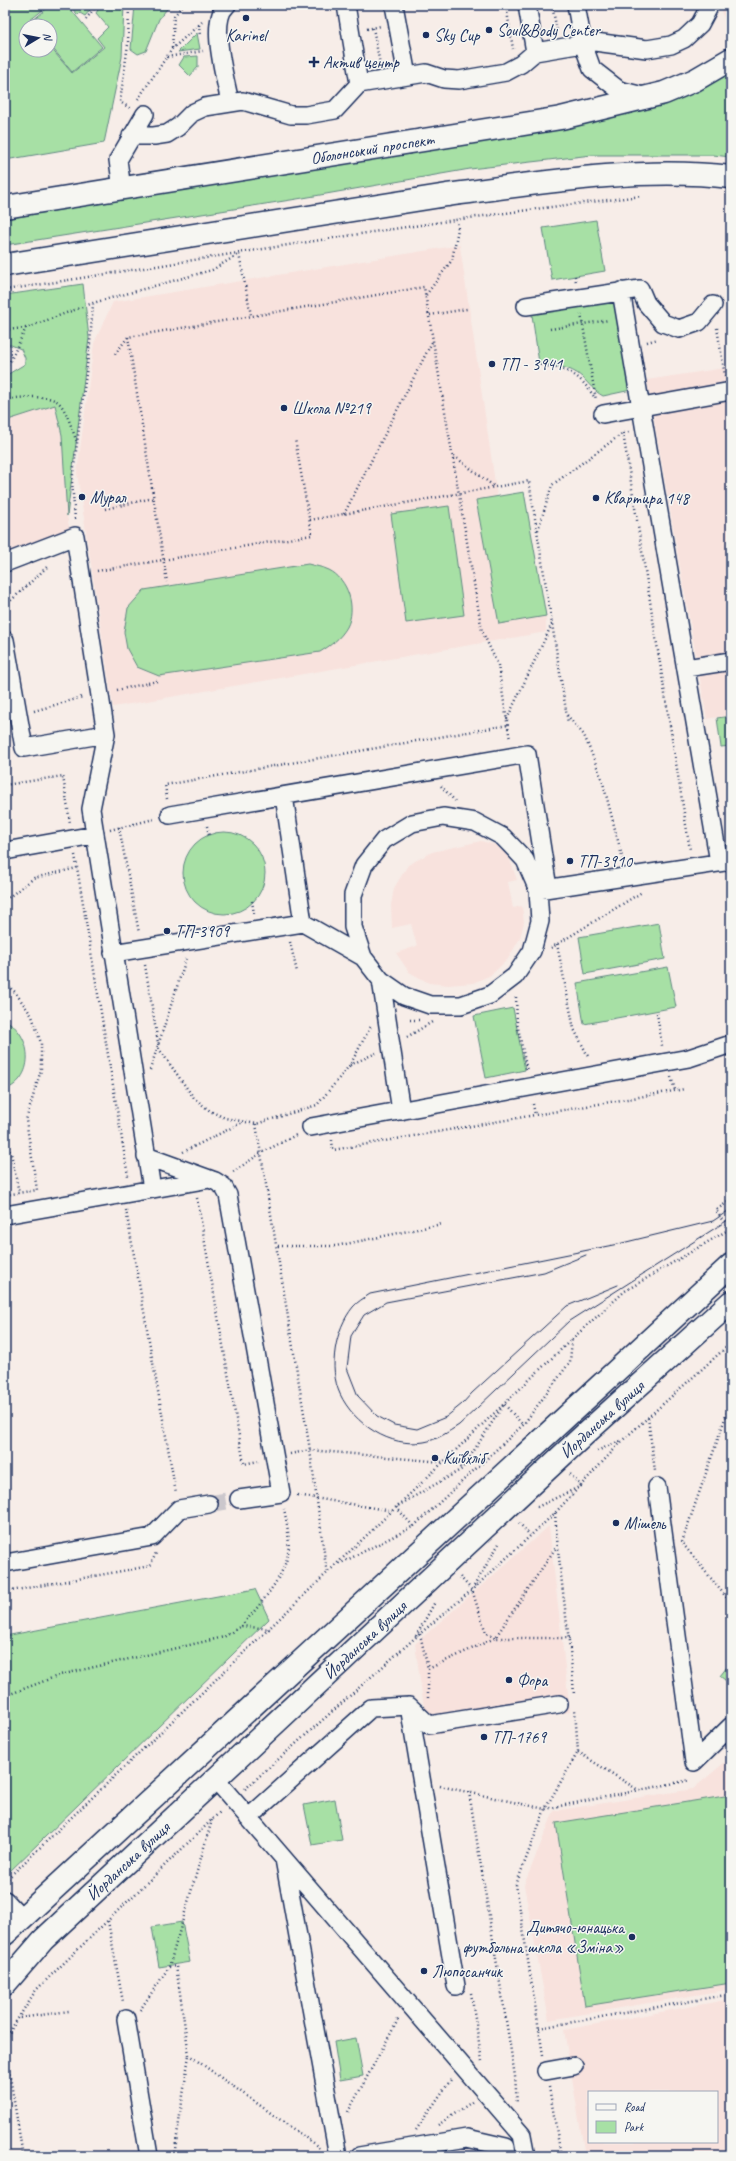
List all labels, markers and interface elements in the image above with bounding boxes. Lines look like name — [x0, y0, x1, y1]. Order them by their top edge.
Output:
marker: Karinel — [241, 13, 251, 23]
north arrow — [18, 18, 58, 58]
place label: Soul&Body Center — [497, 20, 602, 41]
place label: Karinel — [226, 25, 269, 46]
place label: Sky Cup — [434, 25, 481, 46]
marker: Soul&Body Center — [484, 25, 494, 35]
marker: Sky Cup — [421, 30, 431, 40]
text: N — [40, 32, 56, 43]
place label: Актив центр — [323, 52, 401, 73]
marker: Актив центр — [308, 56, 320, 68]
street label: Оболонський проспект — [309, 128, 436, 169]
place label: ТП - 3941 — [500, 354, 564, 375]
marker: ТП - 3941 — [487, 359, 497, 369]
place label: Школа №219 — [292, 398, 372, 419]
marker: Школа №219 — [279, 403, 289, 413]
place label: Мурал — [90, 487, 127, 508]
place label: Квартира 148 — [604, 488, 691, 509]
marker: Мурал — [77, 492, 87, 502]
marker: Квартира 148 — [591, 493, 601, 503]
place label: ТП-3910 — [578, 851, 633, 872]
marker: ТП-3910 — [565, 856, 575, 866]
place label: ТП-3909 — [175, 921, 230, 942]
marker: ТП-3909 — [162, 926, 172, 936]
street label: Йорданська вулиця — [556, 1375, 649, 1463]
place label: Київхліб — [443, 1448, 490, 1469]
marker: Київхліб — [430, 1453, 440, 1463]
place label: Мішель — [624, 1513, 667, 1534]
marker: Мішель — [611, 1518, 621, 1528]
street label: Йорданська вулиця — [319, 1595, 412, 1684]
place label: Фора — [517, 1670, 549, 1691]
marker: Фора — [504, 1675, 514, 1685]
place label: ТП-1769 — [492, 1727, 547, 1748]
marker: ТП-1769 — [479, 1732, 489, 1742]
street label: Йорданська вулиця — [82, 1816, 175, 1905]
place label: Дитячо-юнацька футбольна школа «Зміна» — [463, 1917, 626, 1958]
marker: Дитячо-юнацька футбольна школа «Зміна» — [627, 1932, 637, 1942]
place label: Люпосанчик — [432, 1961, 504, 1982]
marker: Люпосанчик — [419, 1966, 429, 1976]
legend — [588, 2091, 718, 2143]
text: Road — [624, 2099, 646, 2115]
text: Park — [624, 2119, 645, 2135]

